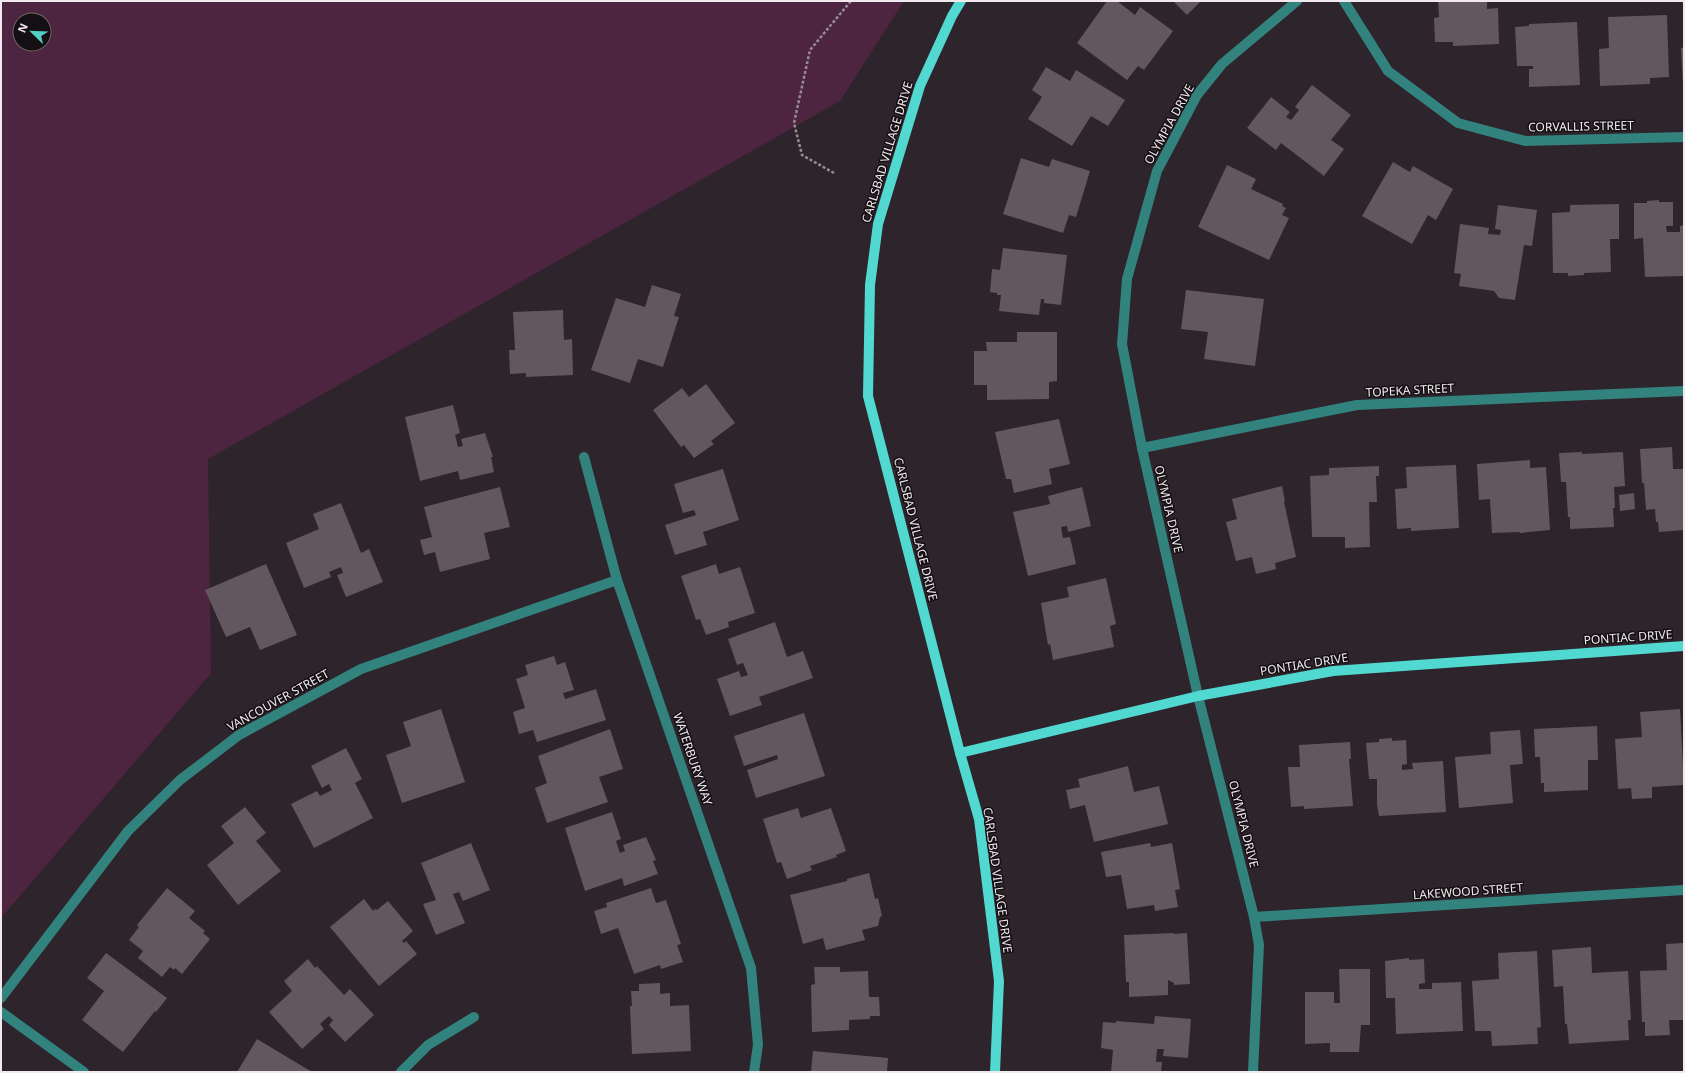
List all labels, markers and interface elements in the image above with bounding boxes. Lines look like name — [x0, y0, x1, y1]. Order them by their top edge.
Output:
north arrow — [12, 12, 52, 52]
text: N — [14, 21, 31, 35]
street label: CARLSBAD VILLAGE DRIVE — [857, 79, 917, 225]
street label: OLYMPIA DRIVE — [1140, 81, 1198, 167]
street label: CORVALLIS STREET — [1528, 117, 1634, 135]
street label: TOPEKA STREET — [1365, 379, 1455, 401]
street label: CARLSBAD VILLAGE DRIVE — [890, 456, 942, 602]
street label: OLYMPIA DRIVE — [1151, 464, 1187, 554]
street label: PONTIAC DRIVE — [1583, 625, 1673, 649]
street label: PONTIAC DRIVE — [1259, 649, 1349, 679]
street label: VANCOUVER STREET — [224, 665, 332, 735]
street label: WATERBURY WAY — [669, 711, 717, 808]
street label: OLYMPIA DRIVE — [1225, 779, 1263, 869]
street label: CARLSBAD VILLAGE DRIVE — [979, 806, 1017, 954]
street label: LAKEWOOD STREET — [1412, 879, 1524, 903]

